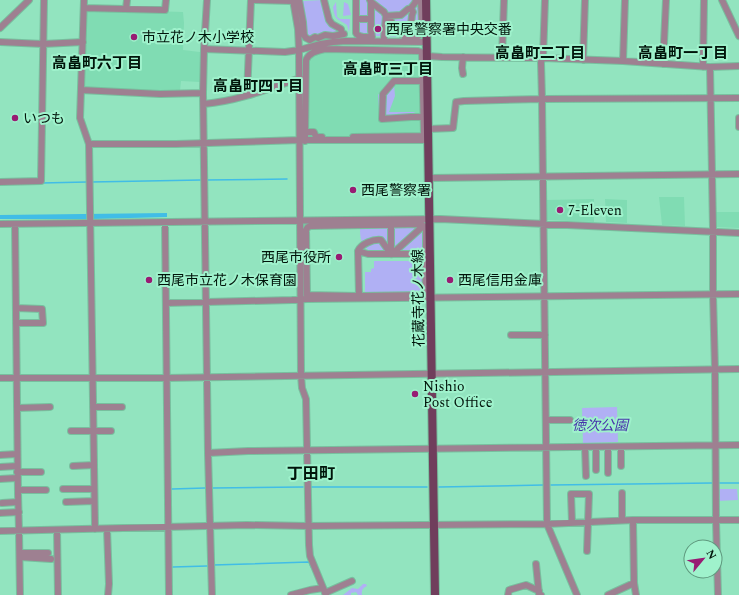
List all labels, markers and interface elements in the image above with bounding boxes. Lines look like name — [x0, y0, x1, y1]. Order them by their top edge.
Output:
place label: 西尾警察署中央交番 — [386, 19, 512, 40]
marker: 西尾警察署中央交番 — [373, 24, 383, 34]
place label: 市立花ノ木小学校 — [142, 27, 254, 48]
marker: 市立花ノ木小学校 — [129, 32, 139, 42]
district label: 高畠町二丁目 — [495, 42, 585, 65]
district label: 高畠町一丁目 — [638, 42, 728, 65]
district label: 高畠町六丁目 — [52, 52, 142, 75]
district label: 高畠町三丁目 — [343, 58, 433, 81]
district label: 高畠町四丁目 — [213, 75, 303, 98]
place label: いつも — [23, 108, 65, 129]
marker: いつも — [10, 113, 20, 123]
place label: 西尾警察署 — [361, 180, 431, 201]
marker: 西尾警察署 — [348, 185, 358, 195]
place label: 7-Eleven — [568, 200, 622, 221]
marker: 7-Eleven — [555, 205, 565, 215]
place label: 西尾市役所 — [261, 247, 331, 268]
street label: 花蔵寺花ノ木線 — [407, 249, 430, 347]
marker: 西尾市役所 — [334, 252, 344, 262]
place label: 西尾市立花ノ木保育園 — [157, 270, 297, 291]
place label: 西尾信用金庫 — [458, 270, 542, 291]
marker: 西尾市立花ノ木保育園 — [144, 275, 154, 285]
marker: 西尾信用金庫 — [445, 275, 455, 285]
place label: Nishio Post Office — [423, 376, 493, 413]
marker: Nishio Post Office — [410, 389, 420, 399]
park label: 徳次公園 — [572, 415, 630, 436]
district label: 丁田町 — [287, 462, 335, 486]
north arrow — [683, 539, 723, 579]
text: N — [702, 546, 721, 562]

